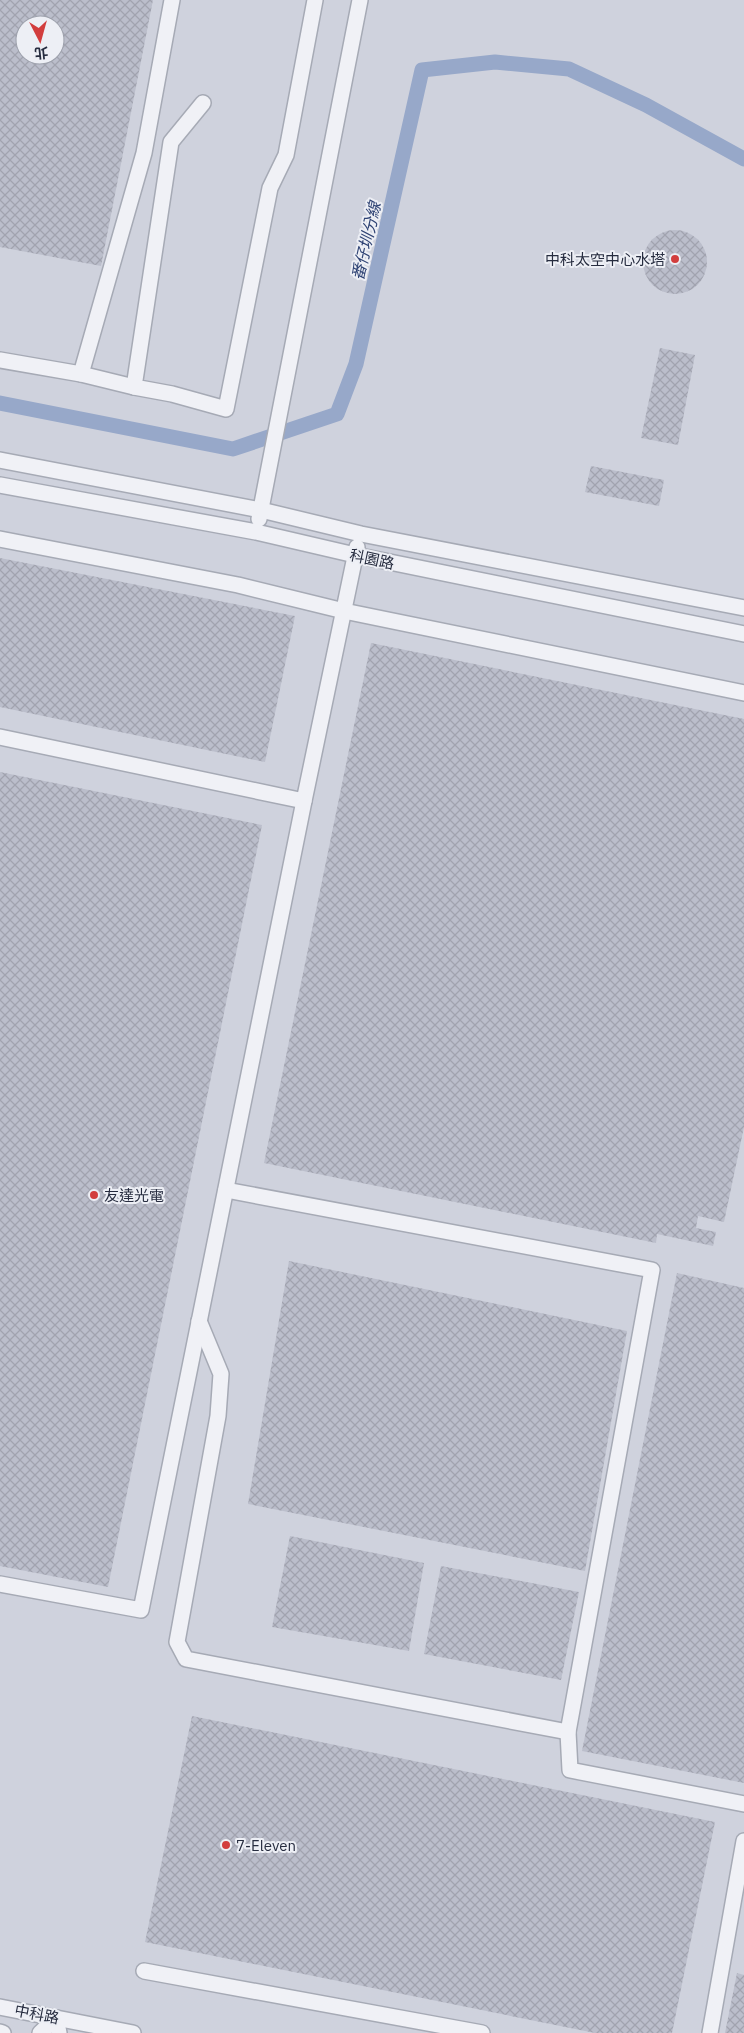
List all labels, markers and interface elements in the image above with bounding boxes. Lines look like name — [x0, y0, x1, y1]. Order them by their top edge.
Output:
north arrow — [15, 15, 65, 65]
text: 北 — [33, 43, 49, 63]
water label: 番仔圳分線 — [347, 198, 385, 282]
place label: 中科太空中心水塔 — [545, 250, 665, 269]
marker: 中科太空中心水塔 — [669, 253, 681, 265]
street label: 科園路 — [348, 545, 396, 573]
place label: 友達光電 — [104, 1186, 164, 1205]
marker: 友達光電 — [88, 1189, 100, 1201]
place label: 7-Eleven — [236, 1836, 296, 1855]
marker: 7-Eleven — [220, 1839, 232, 1851]
street label: 中科路 — [13, 2000, 61, 2028]

